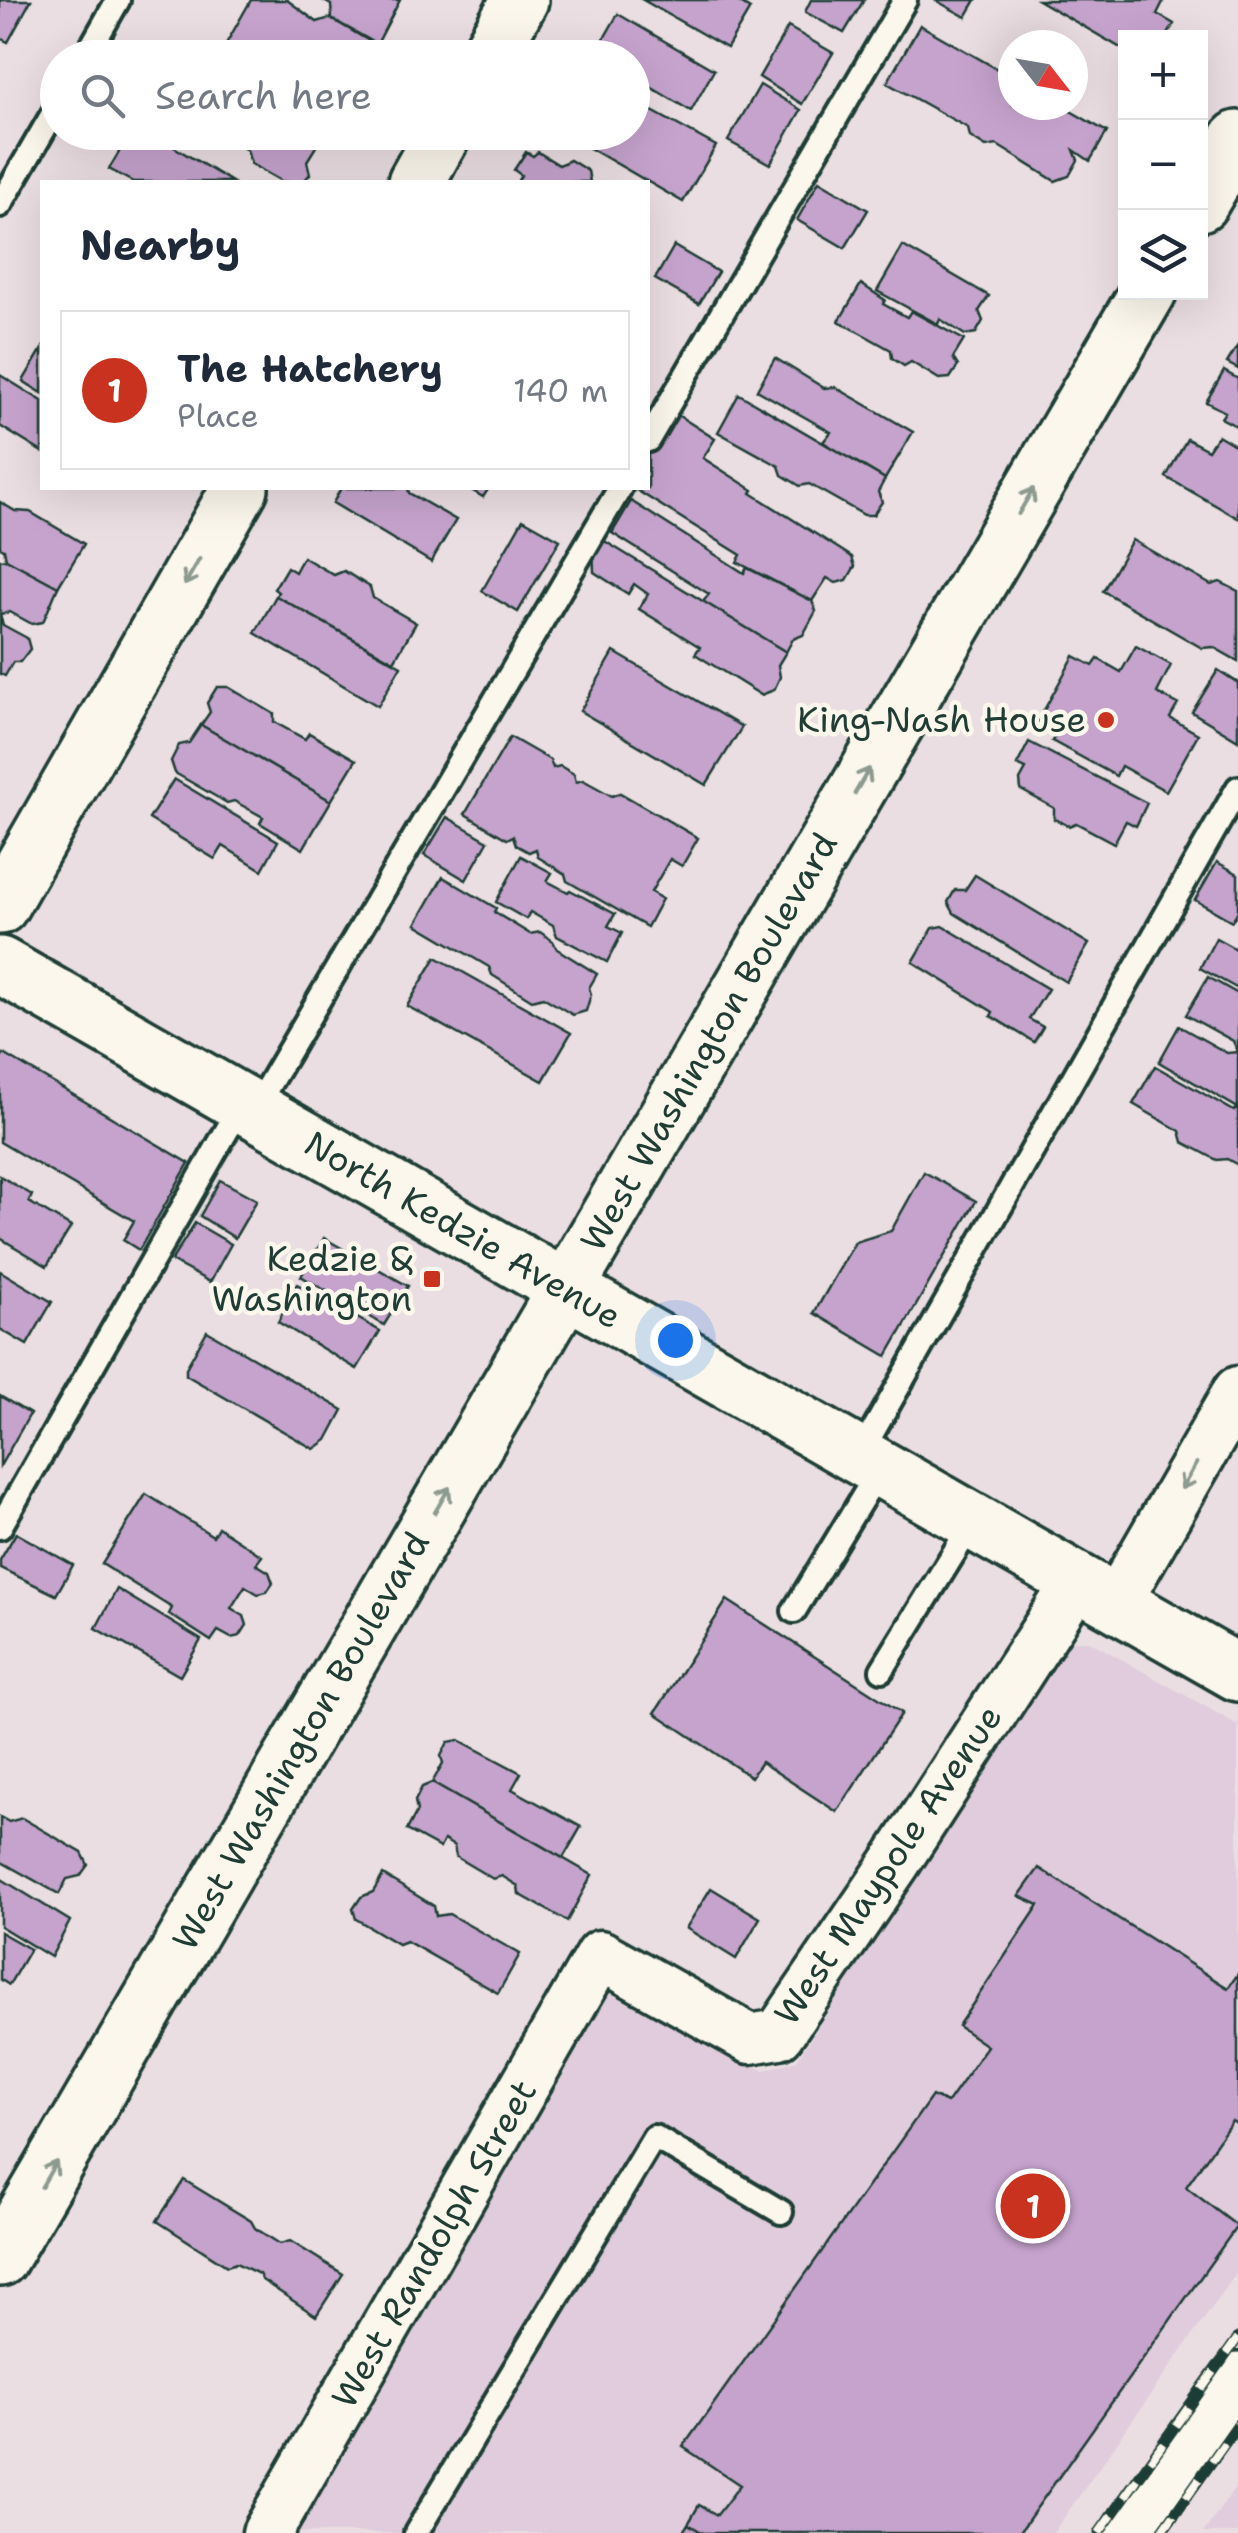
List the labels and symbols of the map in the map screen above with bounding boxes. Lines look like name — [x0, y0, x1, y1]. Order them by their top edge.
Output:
north arrow — [998, 30, 1088, 120]
one-way arrow — [1016, 487, 1036, 516]
one-way arrow — [182, 557, 202, 586]
place label: King-Nash House — [797, 696, 1086, 743]
marker: King-Nash House — [1095, 709, 1117, 731]
one-way arrow — [852, 767, 872, 796]
street label: West Washington Boulevard — [569, 824, 848, 1260]
street label: North Kedzie Avenue — [296, 1120, 630, 1339]
place label: Kedzie & Washington — [211, 1235, 413, 1322]
marker: Kedzie & Washington — [421, 1268, 443, 1290]
your location — [650, 1315, 701, 1366]
one-way arrow — [1179, 1461, 1199, 1490]
one-way arrow — [432, 1486, 452, 1515]
street label: West Washington Boulevard — [161, 1523, 440, 1959]
street label: West Maypole Avenue — [763, 1695, 1012, 2034]
street label: West Randolph Street — [320, 2071, 547, 2416]
one-way arrow — [39, 2160, 59, 2189]
pin: 1 — [1000, 2168, 1066, 2244]

